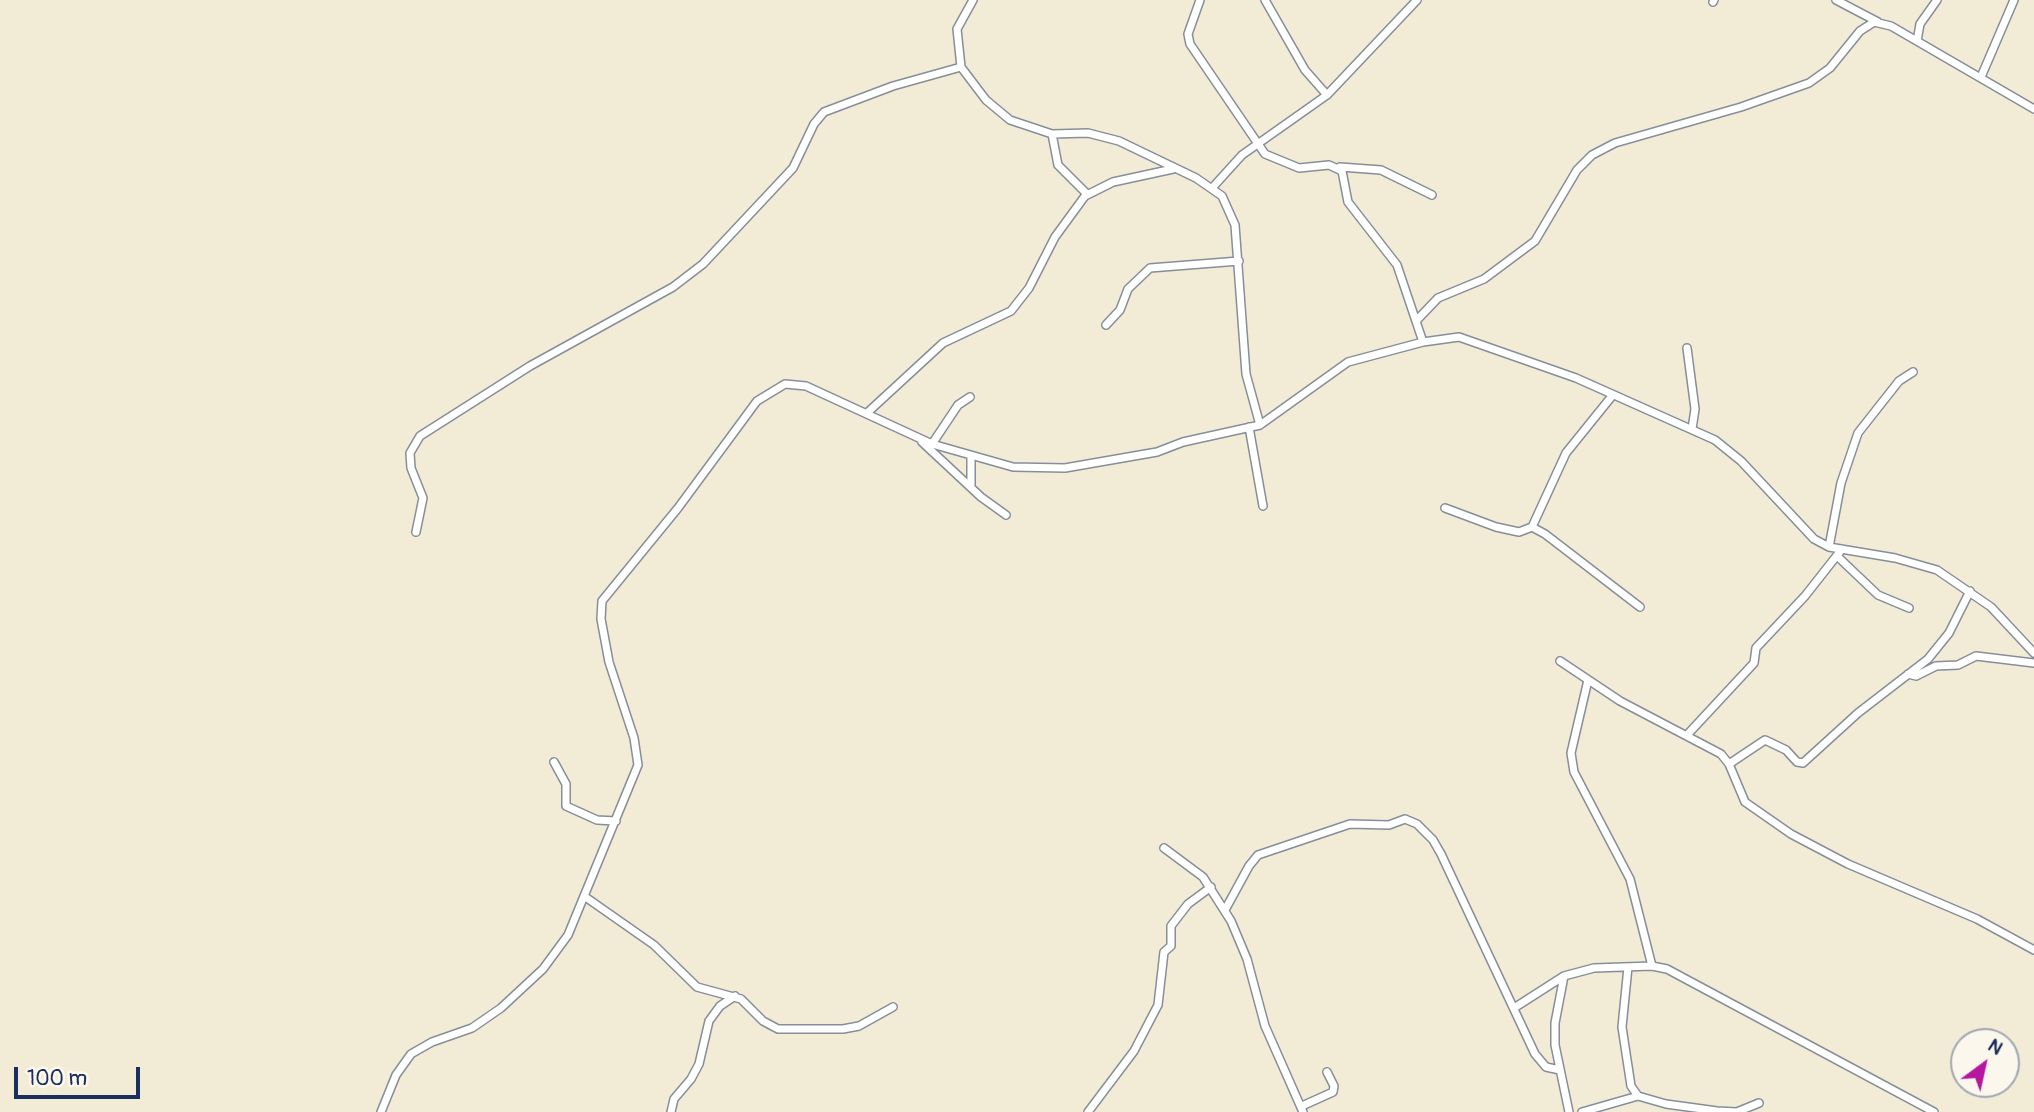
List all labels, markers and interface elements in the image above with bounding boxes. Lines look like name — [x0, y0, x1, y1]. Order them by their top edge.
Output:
north arrow — [1950, 1028, 2020, 1098]
text: N — [1983, 1033, 2007, 1061]
scale bar — [18, 1052, 144, 1096]
text: 100 m — [27, 1065, 87, 1092]

